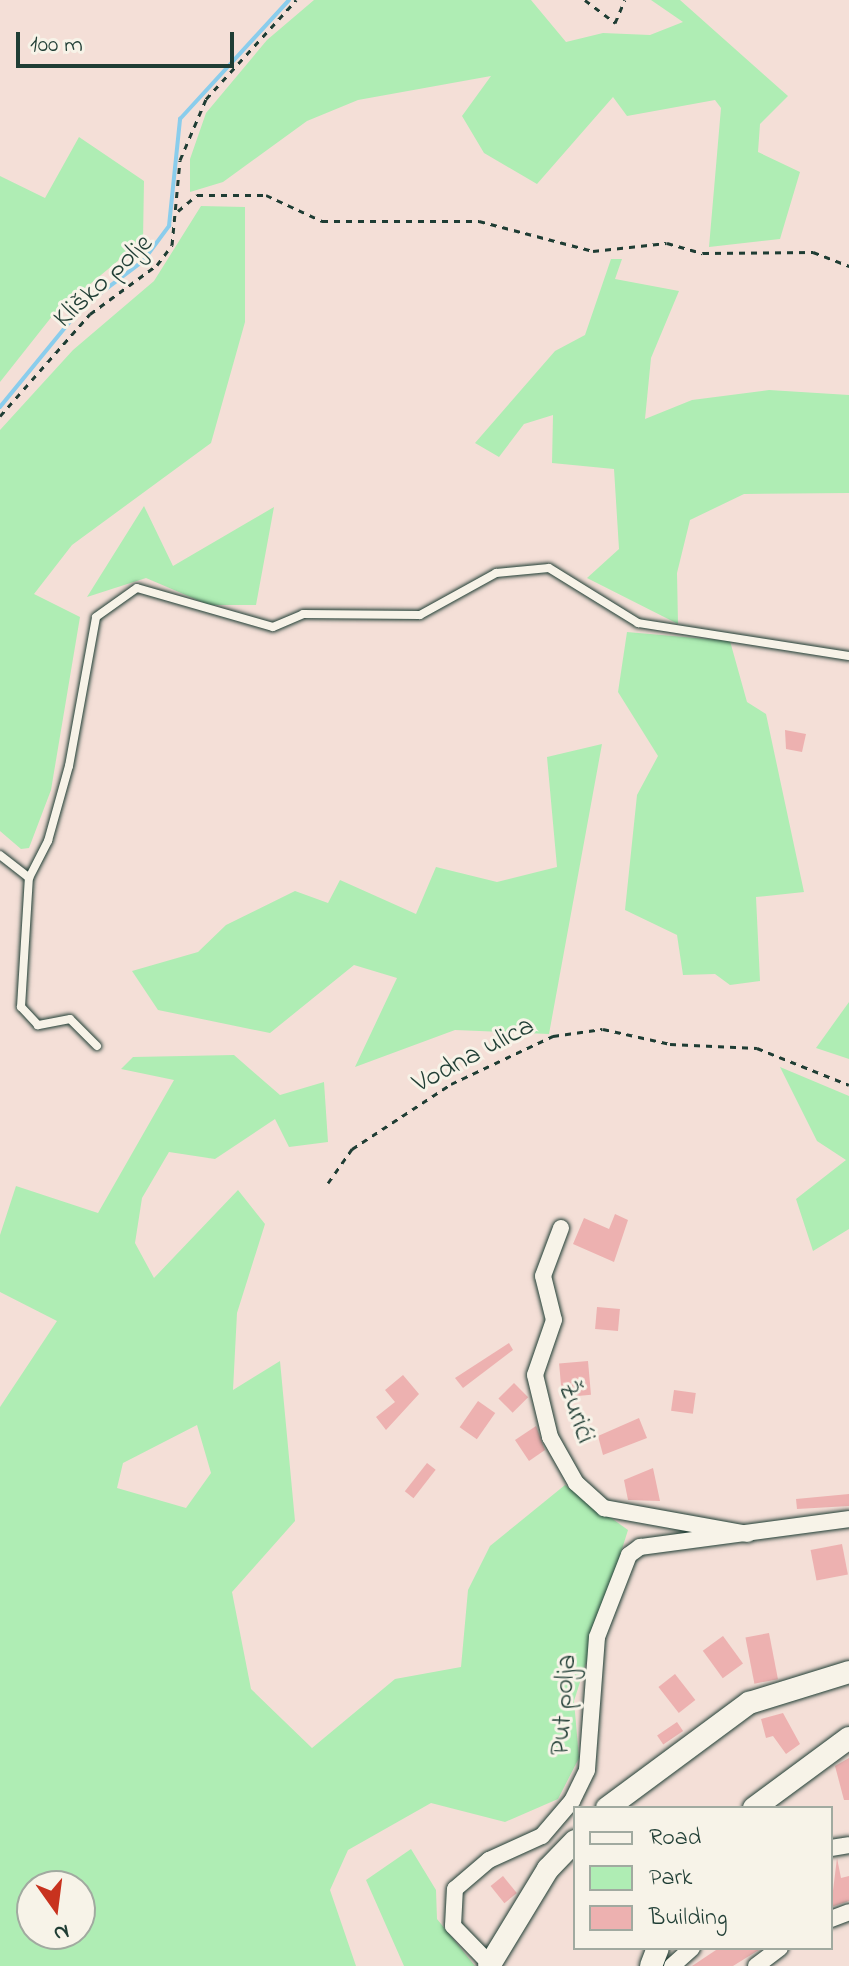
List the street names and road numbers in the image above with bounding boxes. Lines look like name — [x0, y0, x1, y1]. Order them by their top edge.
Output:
street label: Kliško polje — [47, 228, 161, 336]
street label: Vodna ulica — [408, 1010, 540, 1102]
street label: Žurići — [549, 1378, 601, 1448]
street label: Put polja — [545, 1653, 585, 1757]

